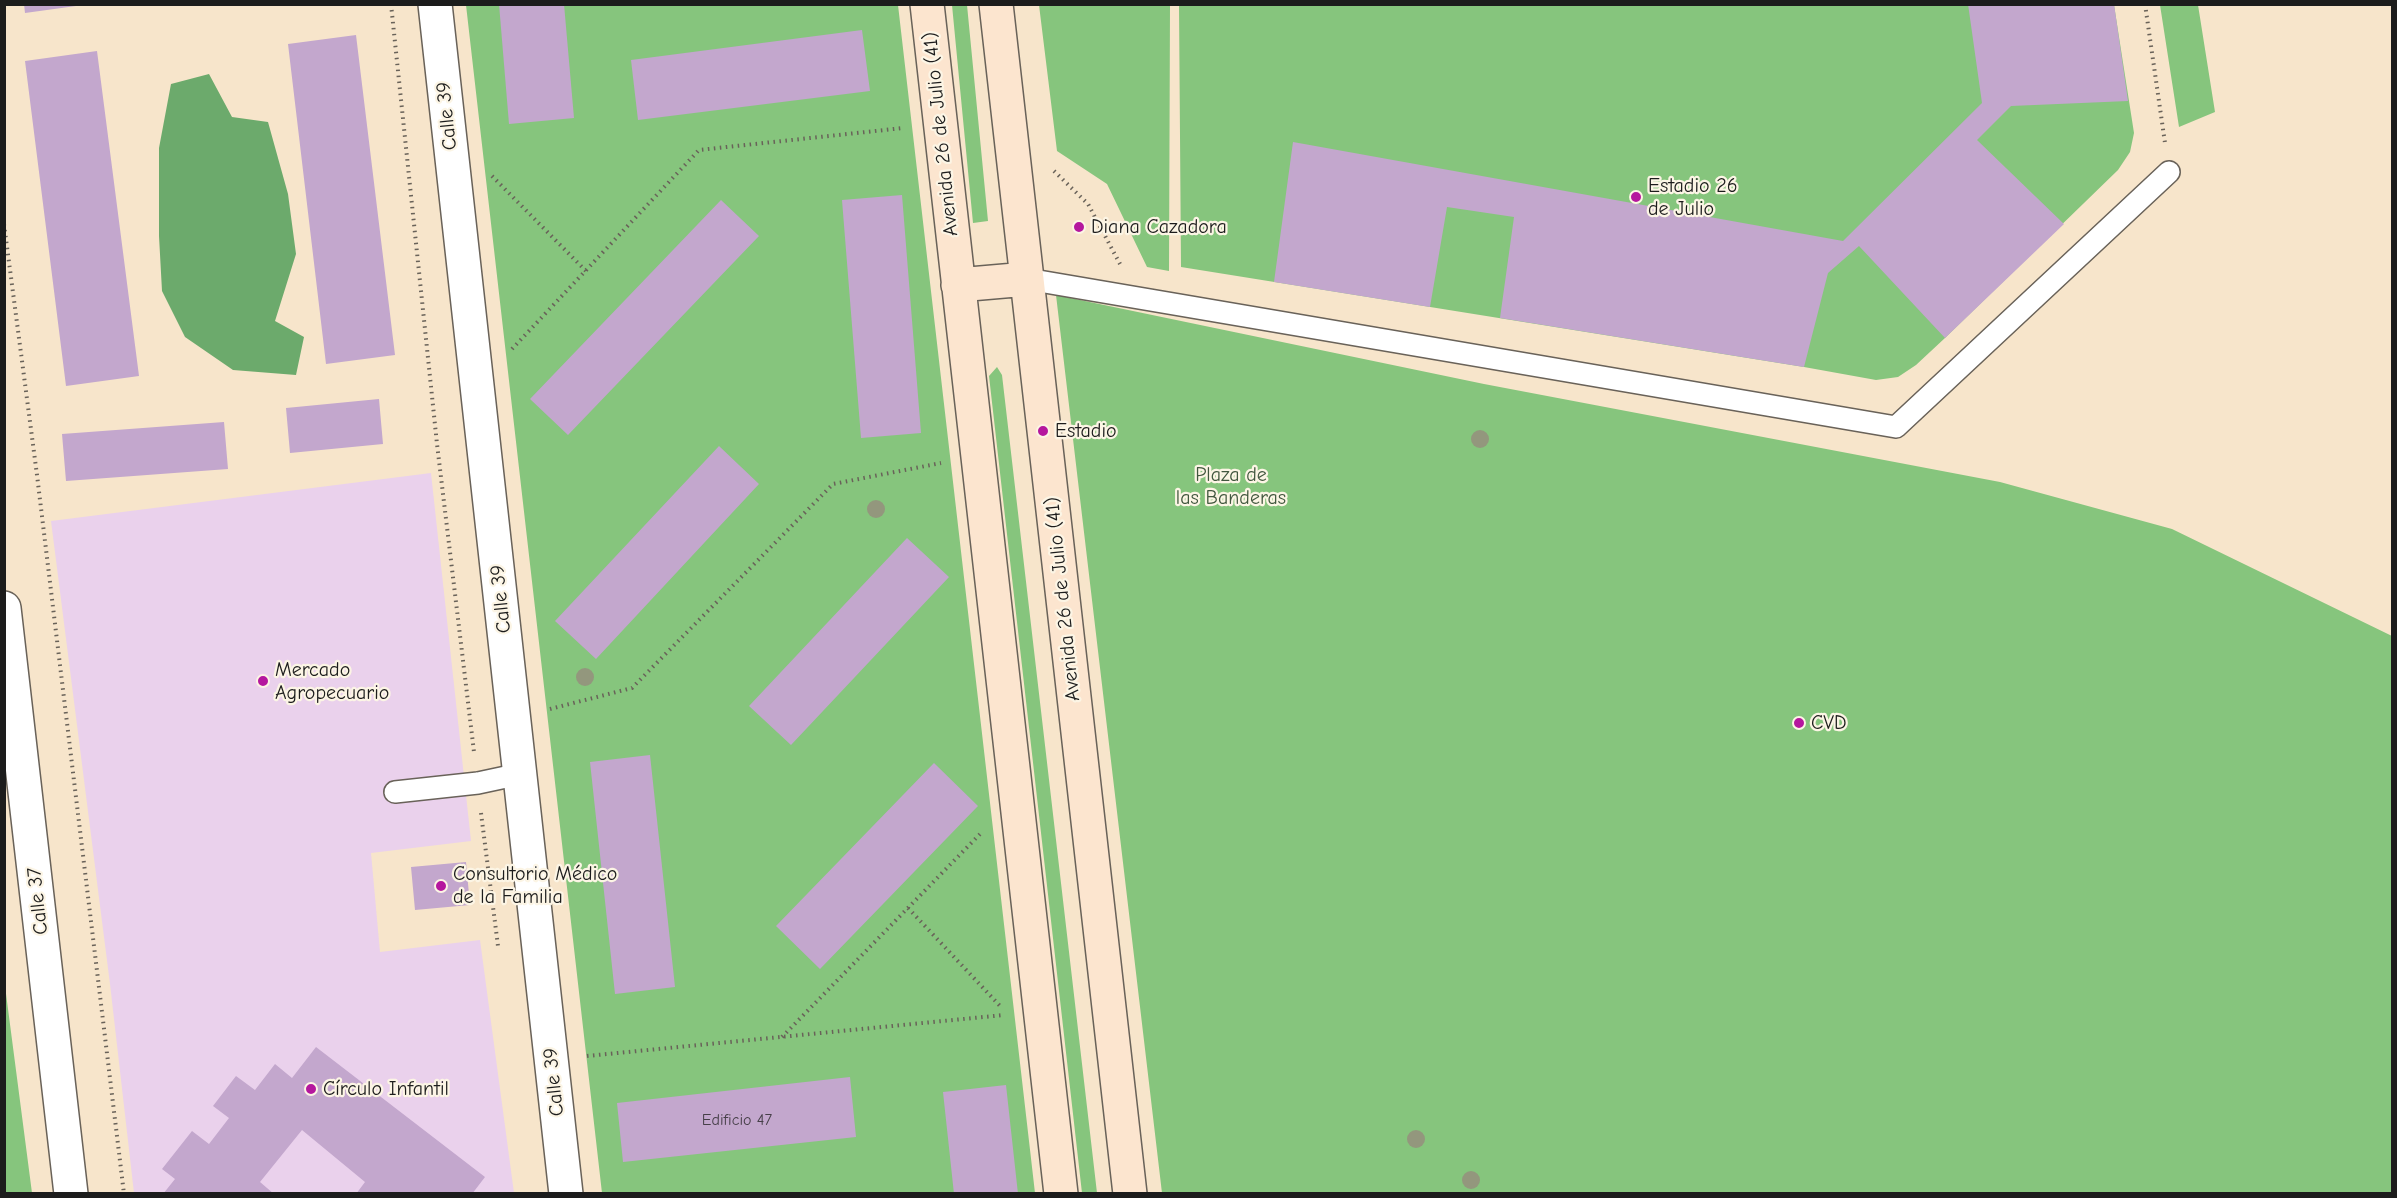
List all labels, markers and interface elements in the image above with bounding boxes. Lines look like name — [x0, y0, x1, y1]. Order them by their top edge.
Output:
street label: Avenida 26 de Julio (41) — [918, 31, 964, 237]
street label: Calle 39 — [431, 81, 463, 151]
place label: Estadio 26 de Julio — [1648, 174, 1738, 221]
marker: Estadio 26 de Julio — [1629, 190, 1643, 204]
place label: Diana Cazadora — [1091, 215, 1227, 239]
marker: Diana Cazadora — [1072, 220, 1086, 234]
place label: Estadio — [1055, 419, 1117, 443]
marker: Estadio — [1036, 424, 1050, 438]
park label: Plaza de las Banderas — [1176, 463, 1286, 510]
street label: Avenida 26 de Julio (41) — [1040, 496, 1086, 702]
street label: Calle 39 — [485, 564, 517, 634]
place label: Mercado Agropecuario — [275, 658, 389, 705]
marker: Mercado Agropecuario — [256, 674, 270, 688]
place label: CVD — [1811, 711, 1847, 735]
marker: CVD — [1792, 716, 1806, 730]
place label: Consultorio Médico de la Familia — [453, 862, 617, 909]
street label: Calle 37 — [23, 866, 53, 936]
marker: Consultorio Médico de la Familia — [434, 879, 448, 893]
street label: Calle 39 — [538, 1047, 570, 1117]
place label: Círculo Infantil — [323, 1077, 449, 1101]
marker: Círculo Infantil — [304, 1082, 318, 1096]
house number: Edificio 47 — [702, 1110, 772, 1130]

